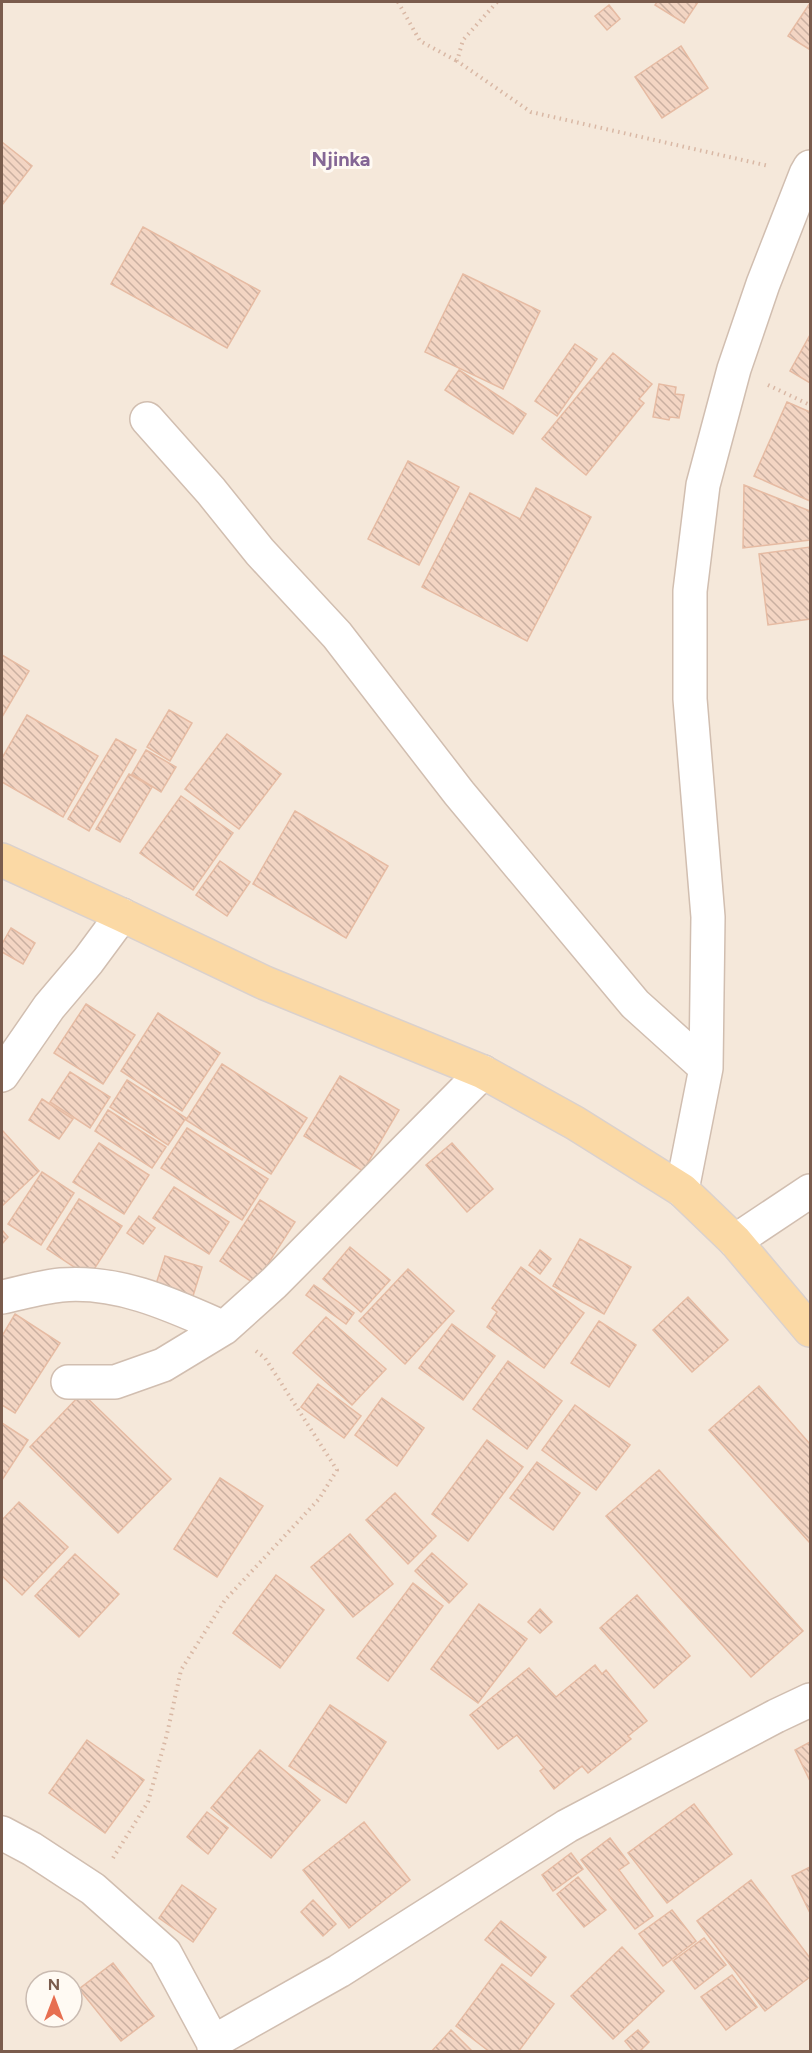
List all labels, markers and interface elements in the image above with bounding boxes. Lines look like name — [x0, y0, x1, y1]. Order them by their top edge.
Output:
district label: Njinka — [312, 147, 370, 171]
north arrow — [24, 1969, 84, 2029]
text: N — [48, 1975, 60, 1994]

